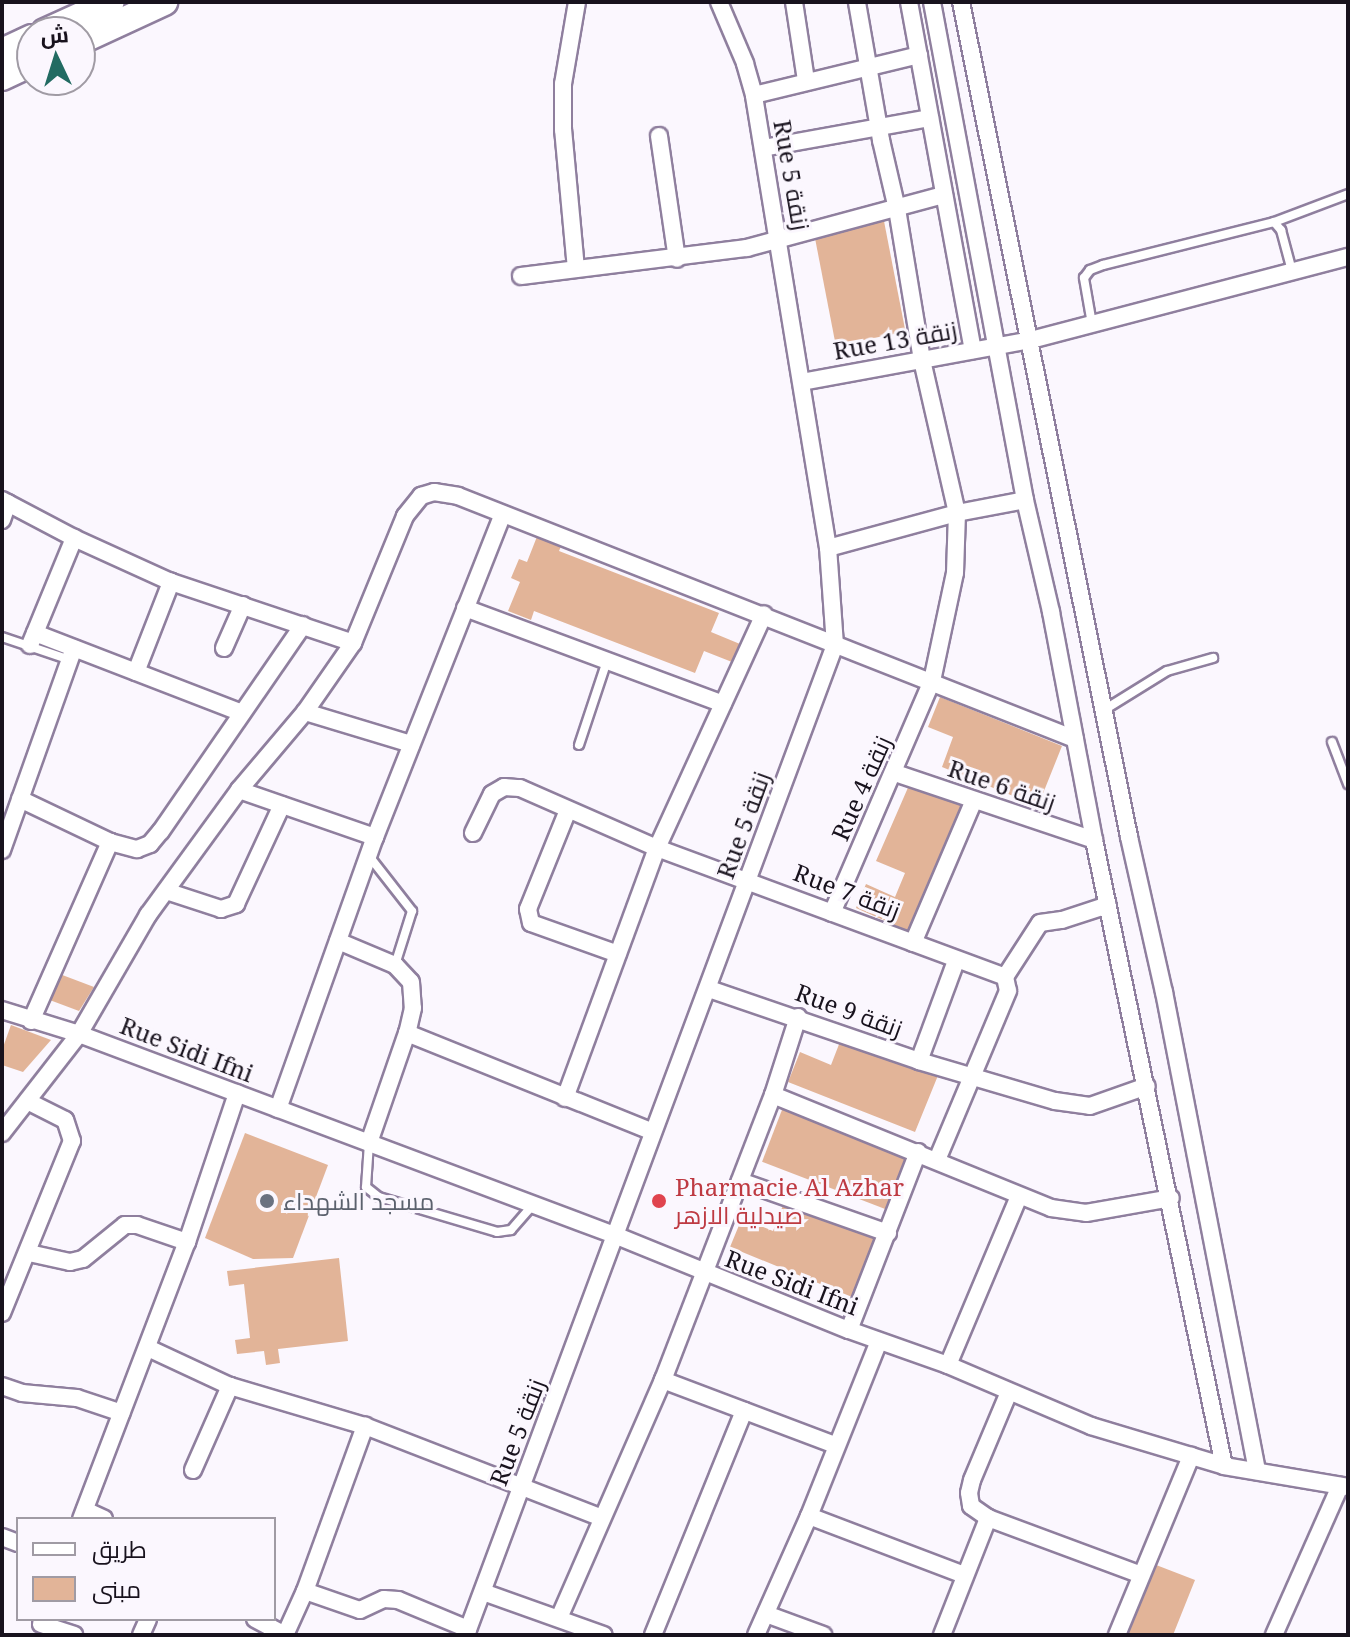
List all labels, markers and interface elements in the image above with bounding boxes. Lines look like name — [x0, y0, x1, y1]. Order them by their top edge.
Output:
north arrow — [16, 16, 96, 96]
text: ش — [39, 18, 70, 50]
street label: Rue 5 زنقة — [768, 118, 816, 232]
street label: Rue 13 زنقة — [831, 315, 959, 365]
street label: Rue 4 زنقة — [825, 731, 897, 845]
street label: Rue 6 زنقة — [945, 753, 1059, 817]
street label: Rue 5 زنقة — [710, 768, 776, 882]
street label: Rue 7 زنقة — [790, 858, 904, 924]
street label: Rue 9 زنقة — [792, 977, 906, 1043]
street label: Rue Sidi Ifni — [116, 1010, 258, 1088]
place label: Pharmacie Al Azhar صيدلية الازهر — [675, 1173, 904, 1229]
place label: مسجد الشهداء — [283, 1187, 434, 1215]
marker: مسجد الشهداء — [258, 1192, 276, 1210]
marker: Pharmacie Al Azhar صيدلية الازهر — [650, 1192, 668, 1210]
street label: Rue Sidi Ifni — [721, 1243, 863, 1321]
street label: Rue 5 زنقة — [484, 1375, 550, 1489]
legend — [16, 1517, 276, 1621]
text: طريق — [92, 1532, 147, 1565]
text: مبنى — [92, 1572, 141, 1605]

